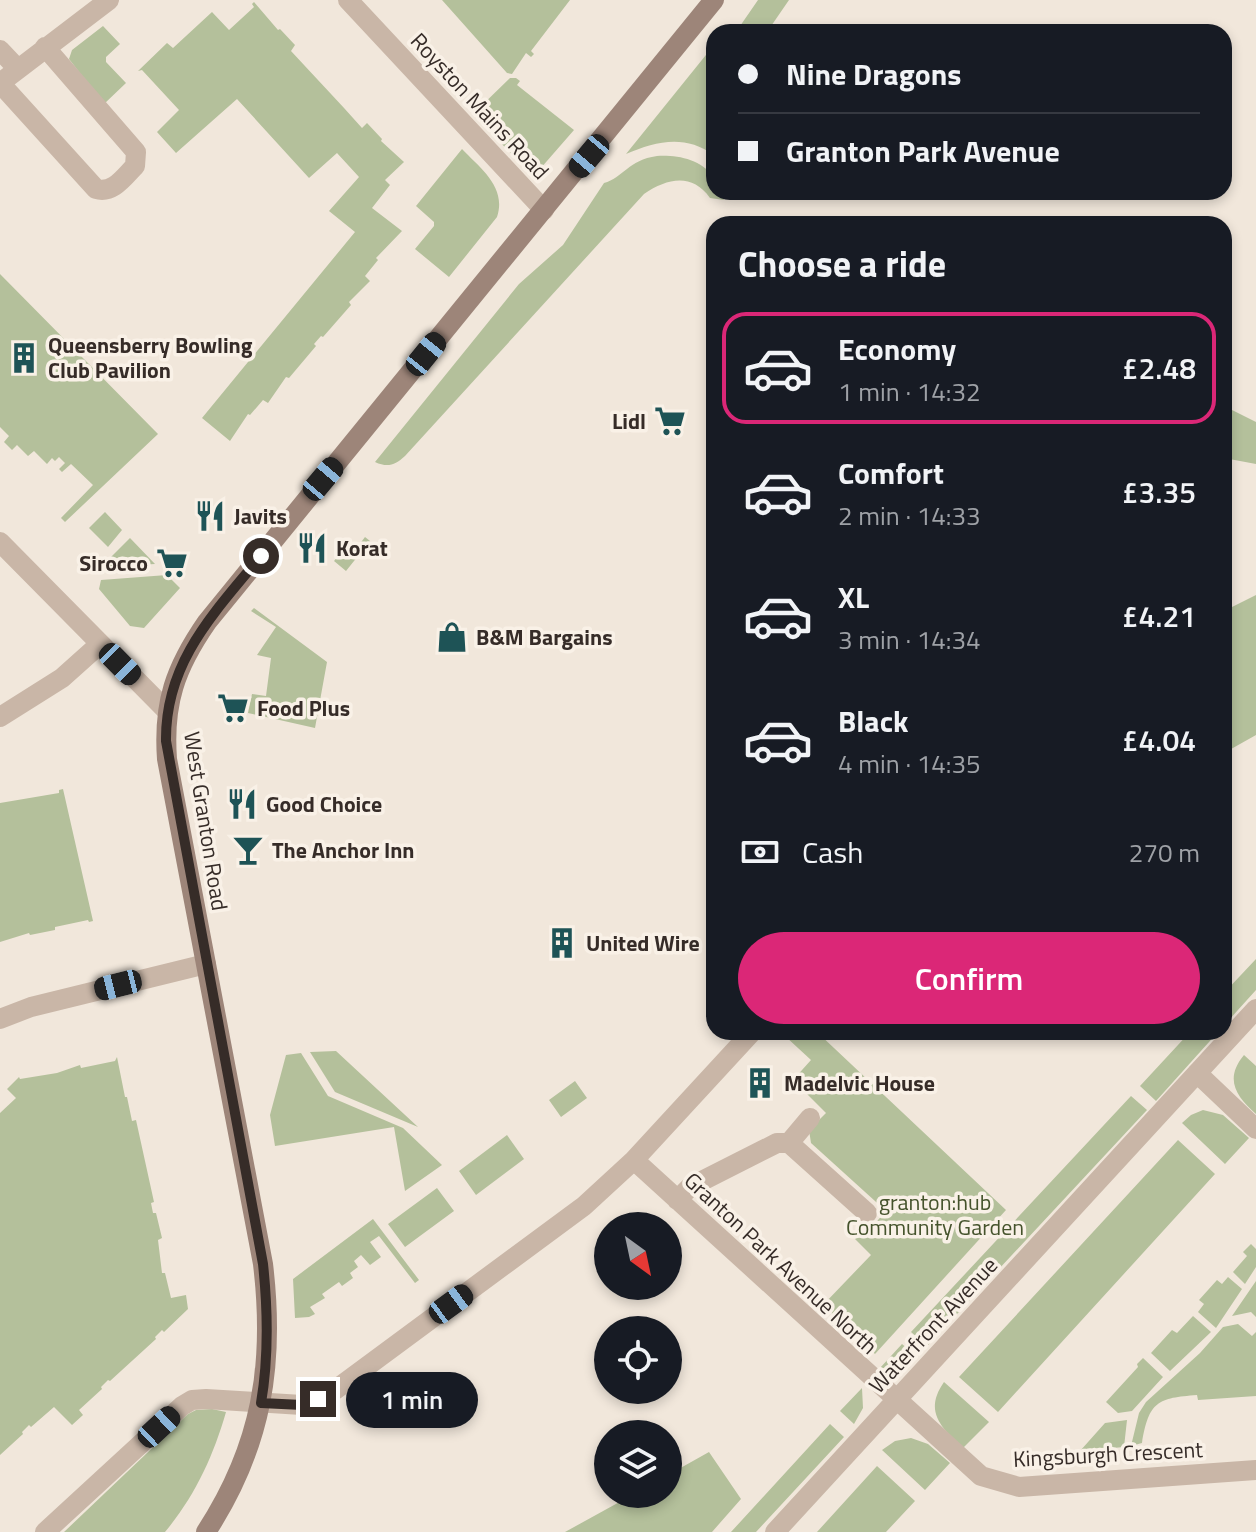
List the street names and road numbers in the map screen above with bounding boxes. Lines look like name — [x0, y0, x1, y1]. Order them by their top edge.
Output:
street label: Royston Mains Road — [403, 25, 557, 187]
street label: West Granton Road — [175, 729, 237, 913]
street label: Granton Park Avenue North — [677, 1164, 885, 1362]
street label: Waterfront Avenue — [861, 1249, 1005, 1401]
street label: Kingsburgh Crescent — [1012, 1432, 1204, 1476]

